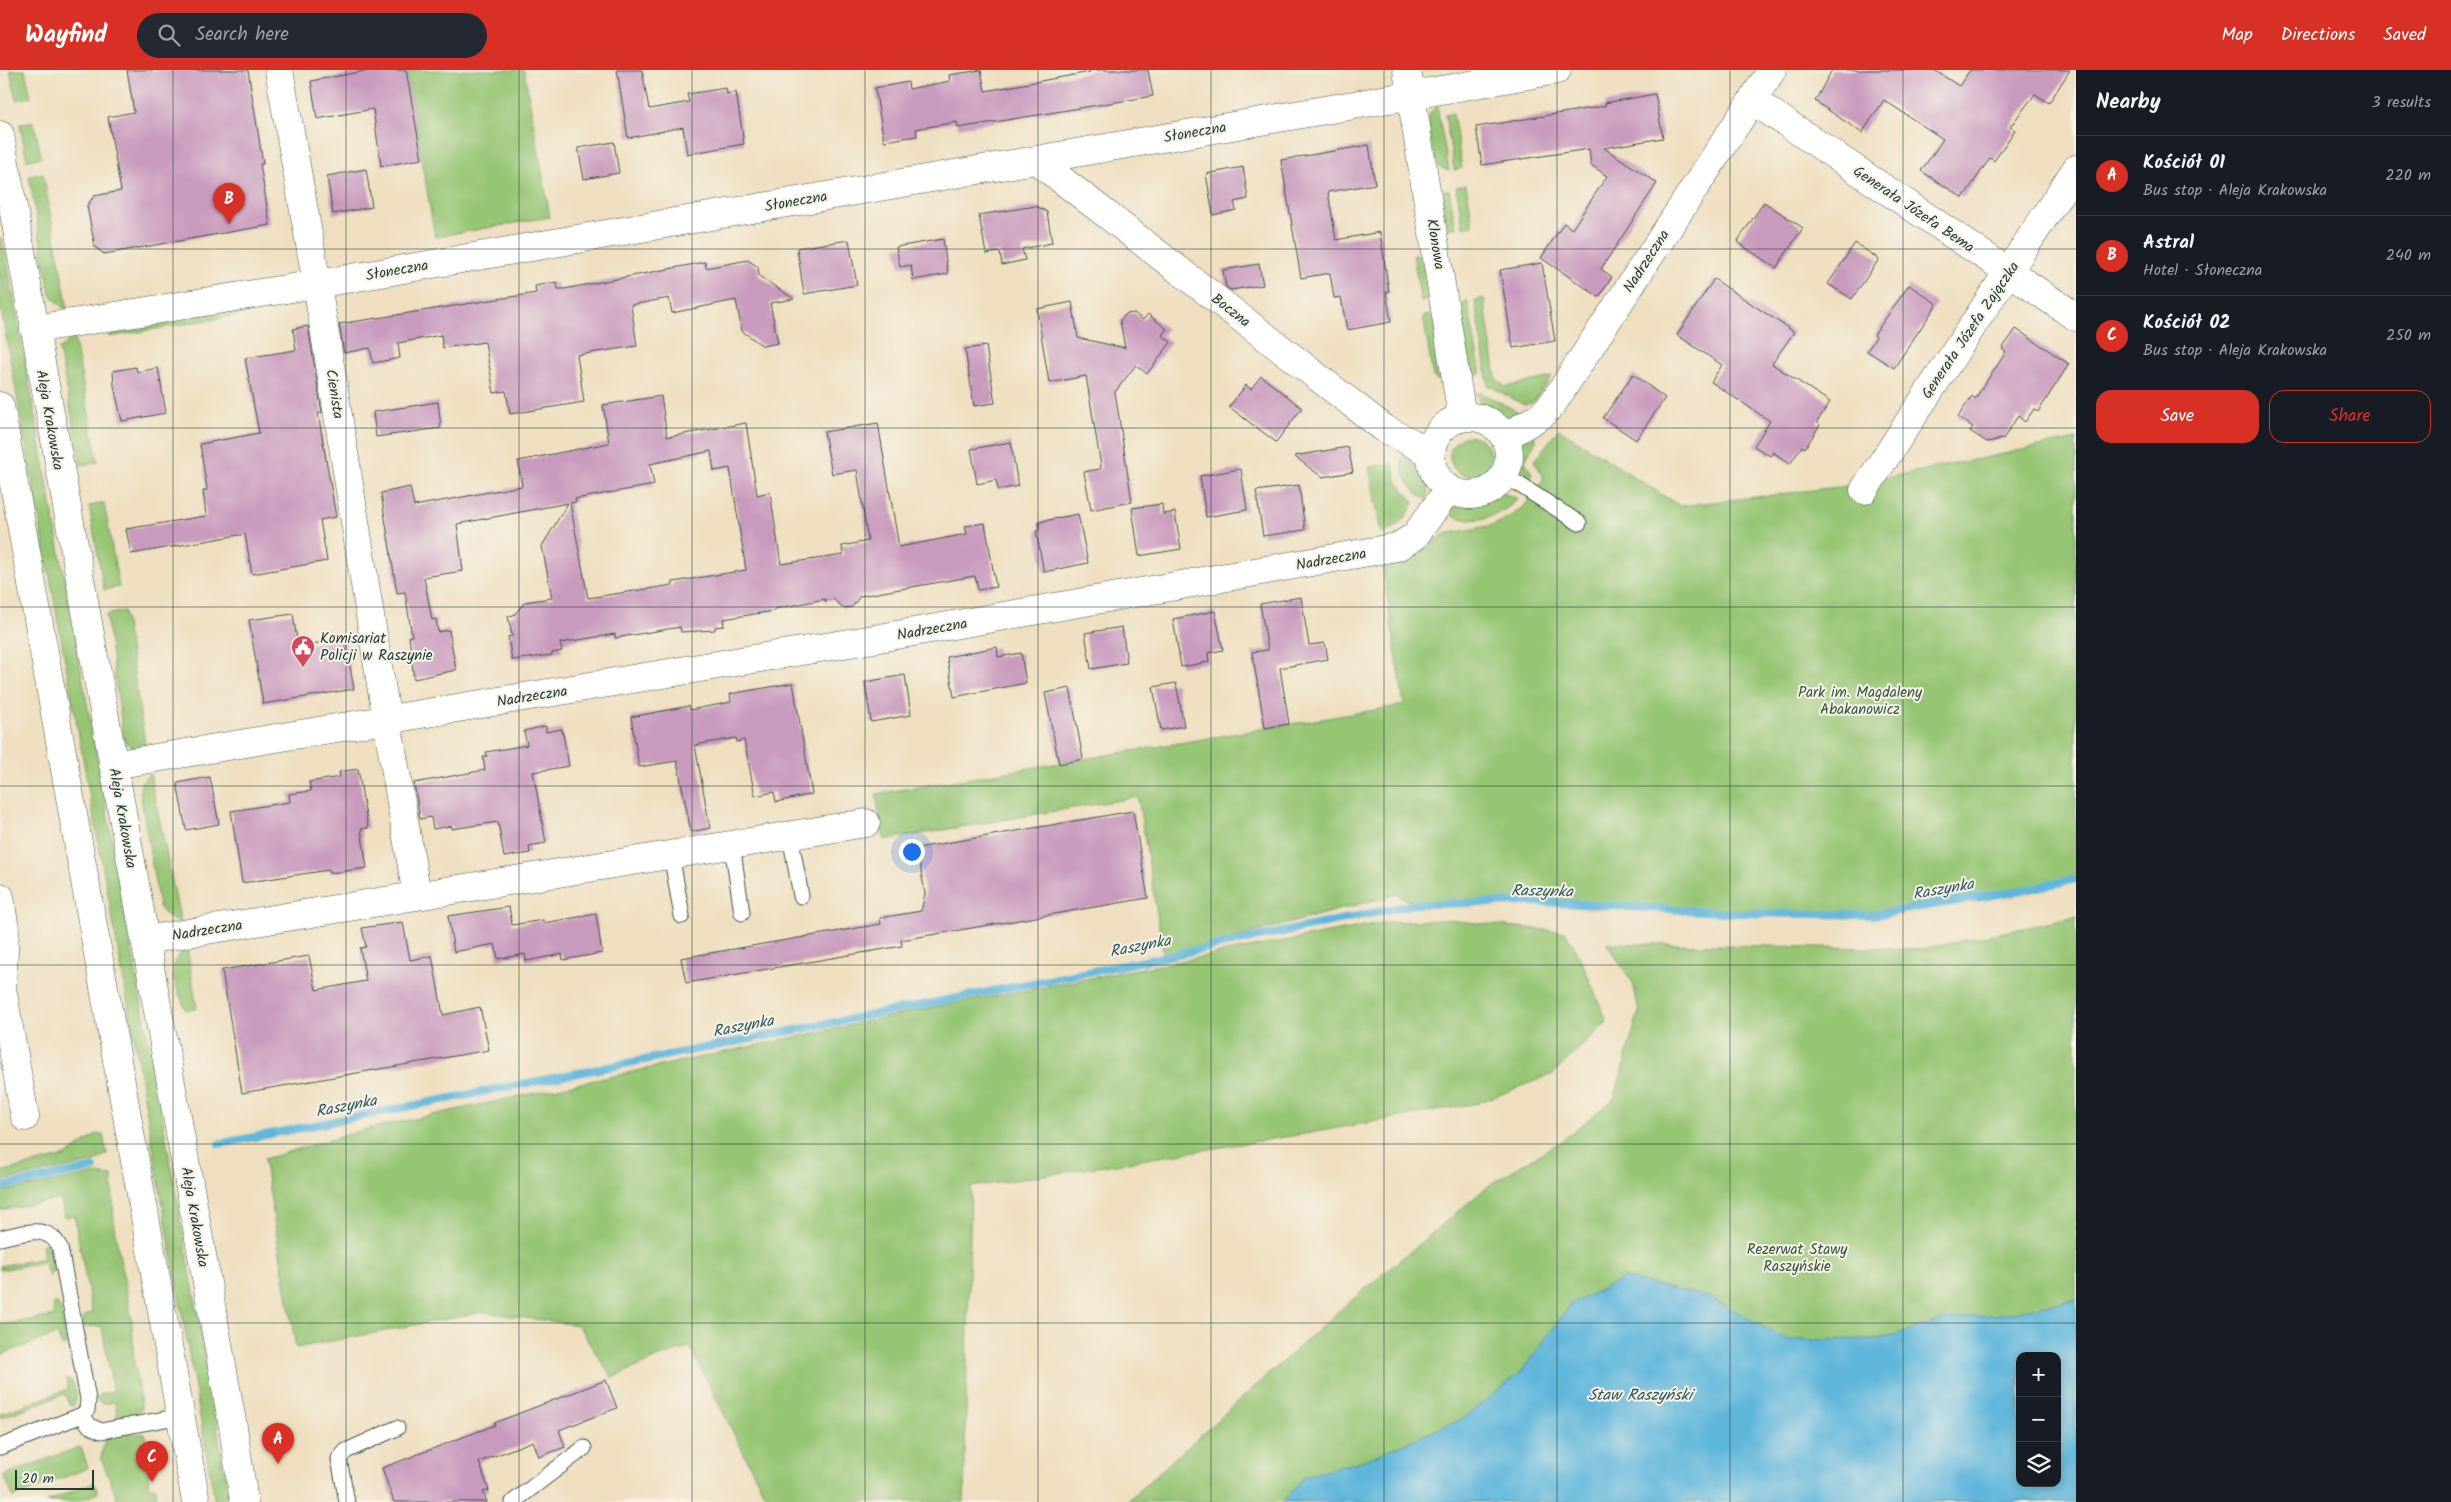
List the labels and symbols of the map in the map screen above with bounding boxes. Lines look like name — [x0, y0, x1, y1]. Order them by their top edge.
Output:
street label: Słoneczna — [1162, 116, 1228, 150]
street label: Generała Józefa Bema — [1848, 160, 1979, 260]
pin: B — [213, 183, 245, 224]
street label: Słoneczna — [763, 185, 829, 219]
street label: Klonowa — [1419, 217, 1451, 271]
street label: Nadrzeczna — [1617, 225, 1676, 298]
street label: Słoneczna — [364, 254, 430, 288]
street label: Generała Józefa Zajączka — [1916, 257, 2026, 404]
street label: Boczna — [1205, 288, 1255, 334]
street label: Aleja Krakowska — [28, 368, 70, 472]
street label: Cienista — [318, 368, 350, 421]
street label: Nadrzeczna — [1294, 542, 1368, 578]
street label: Nadrzeczna — [895, 612, 969, 648]
place label: Komisariat Policji w Raszynie — [320, 627, 433, 668]
public building icon: Komisariat Policji w Raszynie — [290, 634, 316, 668]
street label: Nadrzeczna — [495, 680, 569, 714]
park label: Park im. Magdaleny Abakanowicz — [1798, 681, 1923, 722]
street label: Aleja Krakowska — [101, 766, 143, 870]
your location — [899, 839, 925, 865]
water label: Raszynka — [1911, 872, 1977, 907]
water label: Raszynka — [1511, 878, 1575, 905]
street label: Nadrzeczna — [170, 914, 244, 948]
water label: Raszynka — [1108, 928, 1174, 965]
water label: Raszynka — [711, 1008, 777, 1045]
water label: Raszynka — [314, 1088, 380, 1125]
street label: Aleja Krakowska — [173, 1165, 215, 1269]
park label: Rezerwat Stawy Raszyńskie — [1747, 1238, 1848, 1279]
water label: Staw Raszyński — [1588, 1383, 1695, 1408]
pin: A — [262, 1423, 294, 1464]
pin: C — [136, 1441, 168, 1482]
scale bar — [15, 1467, 94, 1490]

